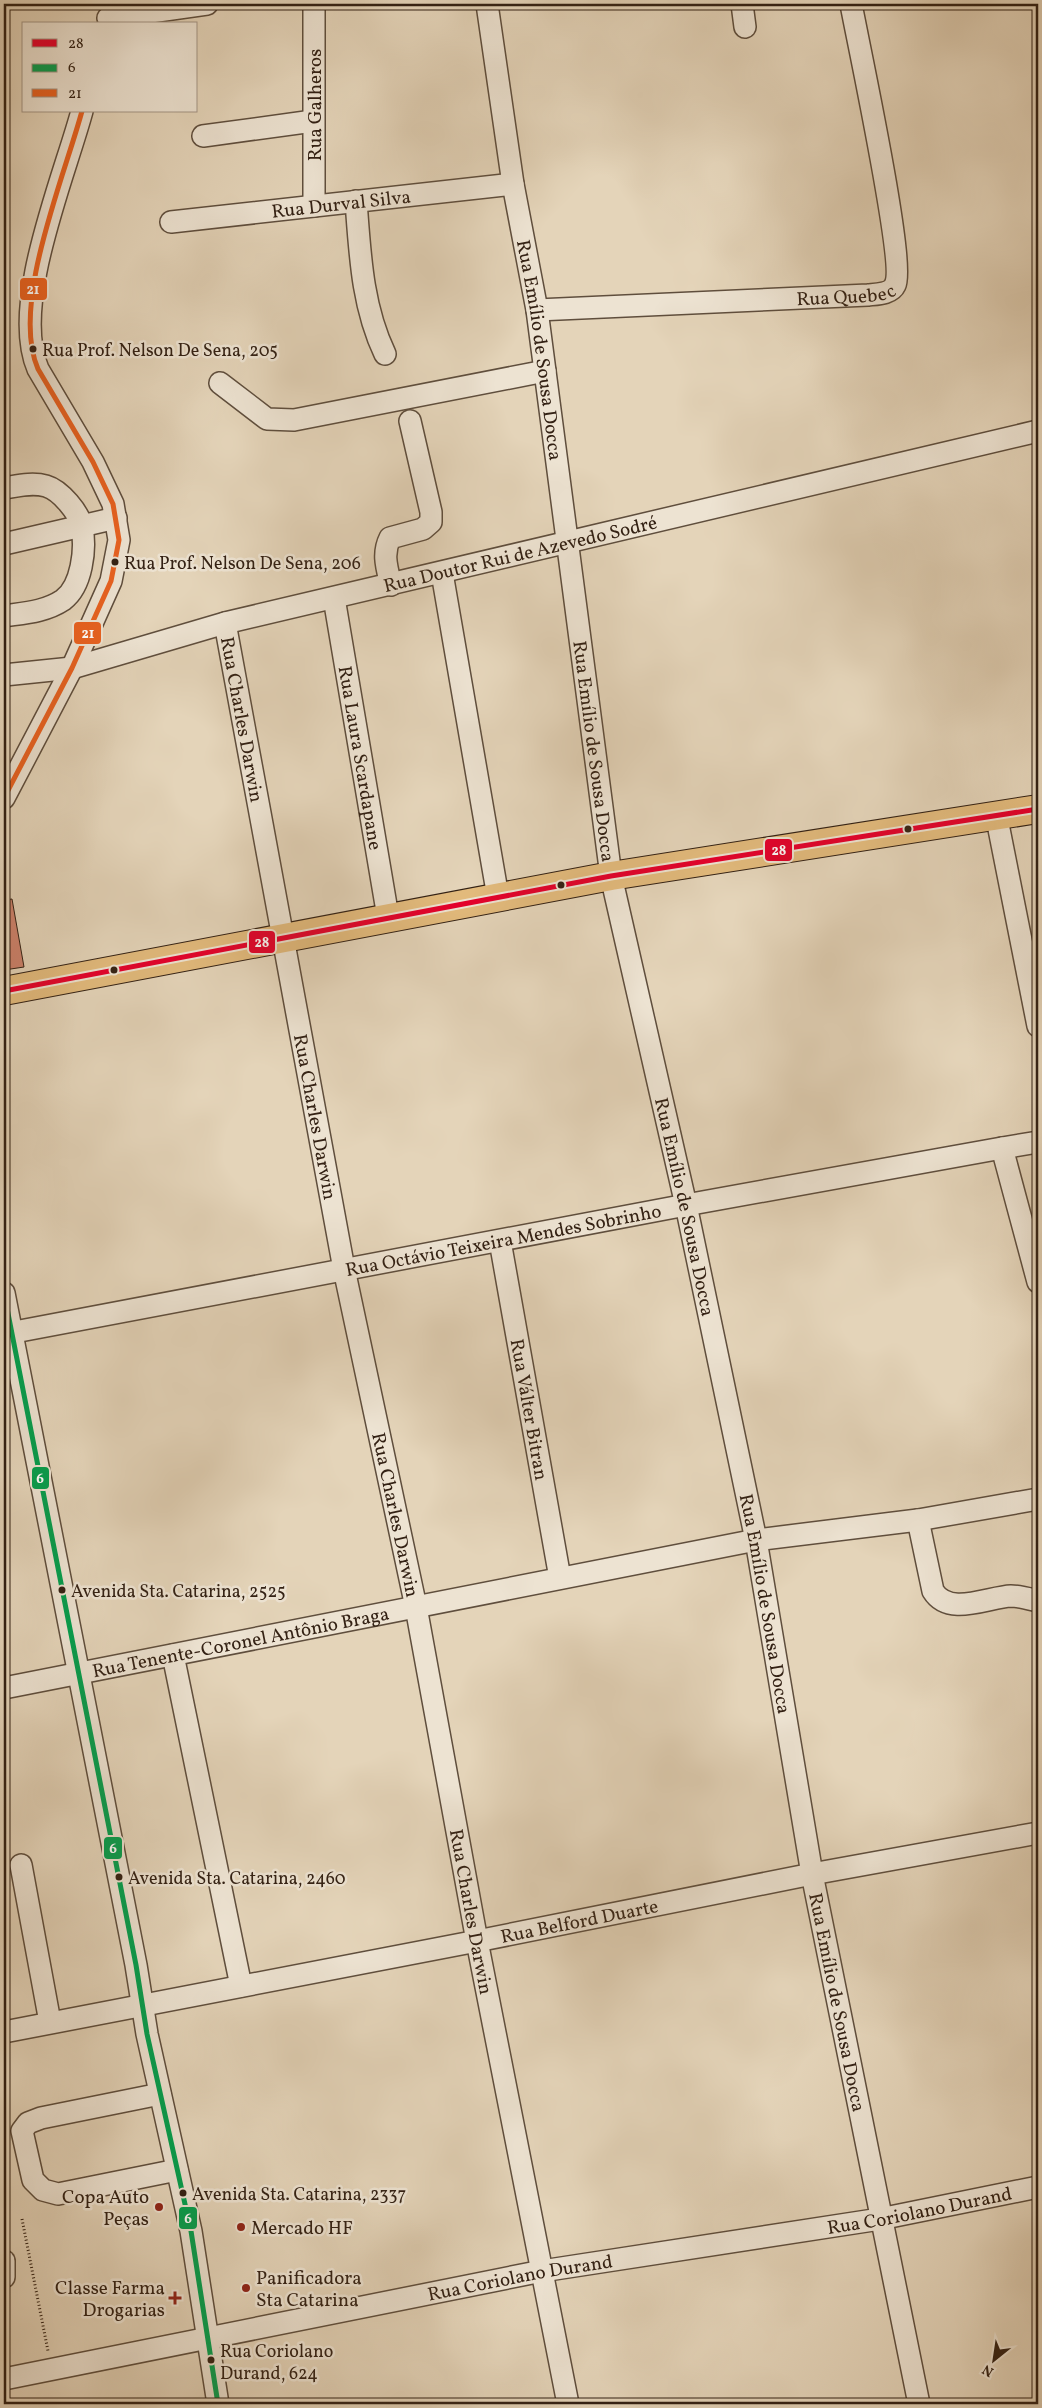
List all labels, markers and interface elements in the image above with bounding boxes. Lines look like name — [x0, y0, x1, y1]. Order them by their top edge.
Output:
legend — [22, 22, 198, 112]
text: 28 — [68, 34, 84, 55]
street label: Rua Galheros — [303, 49, 329, 161]
text: 6 — [68, 58, 76, 79]
text: 21 — [68, 84, 82, 105]
street label: Rua Durval Silva — [270, 184, 412, 226]
street label: Rua Emílio de Sousa Docca — [509, 238, 568, 462]
line badge: 21 — [19, 277, 48, 301]
street label: Rua Quebec — [796, 279, 901, 313]
text: 21 — [27, 281, 39, 300]
place label: Rua Prof. Nelson De Sena, 205 — [42, 339, 278, 364]
marker: Rua Prof. Nelson De Sena, 205 — [28, 344, 38, 354]
street label: Rua Doutor Rui de Azevedo Sodré — [381, 510, 660, 600]
place label: Rua Prof. Nelson De Sena, 206 — [124, 552, 361, 577]
marker: Rua Prof. Nelson De Sena, 206 — [110, 557, 120, 567]
line badge: 21 — [73, 621, 102, 645]
text: 21 — [82, 625, 94, 644]
street label: Rua Charles Darwin — [213, 635, 269, 805]
street label: Rua Emílio de Sousa Docca — [565, 639, 620, 864]
street label: Rua Laura Scardapane — [331, 664, 387, 852]
unlabelled marker — [903, 824, 913, 834]
line badge: 28 — [764, 838, 793, 862]
text: 28 — [772, 842, 786, 861]
unlabelled marker — [556, 880, 566, 890]
line badge: 28 — [248, 930, 276, 954]
text: 28 — [255, 934, 269, 953]
unlabelled marker — [109, 965, 119, 975]
street label: Rua Charles Darwin — [286, 1032, 342, 1202]
street label: Rua Emílio de Sousa Docca — [647, 1095, 720, 1319]
street label: Rua Octávio Teixeira Mendes Sobrinho — [343, 1199, 664, 1284]
street label: Rua Válter Bitran — [503, 1337, 553, 1482]
street label: Rua Charles Darwin — [364, 1430, 425, 1600]
line badge: 6 — [31, 1466, 50, 1490]
text: 6 — [36, 1470, 44, 1489]
street label: Rua Emílio de Sousa Docca — [732, 1492, 796, 1716]
place label: Avenida Sta. Catarina, 2525 — [71, 1580, 286, 1605]
marker: Avenida Sta. Catarina, 2525 — [57, 1585, 67, 1595]
street label: Rua Tenente-Coronel Antônio Braga — [90, 1602, 392, 1685]
street label: Rua Charles Darwin — [442, 1827, 498, 1997]
line badge: 6 — [103, 1836, 123, 1860]
text: 6 — [109, 1840, 117, 1859]
place label: Avenida Sta. Catarina, 2460 — [128, 1867, 346, 1892]
marker: Avenida Sta. Catarina, 2460 — [114, 1872, 124, 1882]
street label: Rua Emílio de Sousa Docca — [801, 1891, 871, 2114]
street label: Rua Belford Duarte — [499, 1894, 661, 1951]
street label: Rua Coriolano Durand — [825, 2182, 1014, 2242]
place label: Avenida Sta. Catarina, 2337 — [192, 2183, 406, 2208]
place label: Copa Auto Peças — [62, 2185, 149, 2233]
marker: Avenida Sta. Catarina, 2337 — [178, 2188, 188, 2198]
marker: Copa Auto Peças — [153, 2201, 165, 2213]
line badge: 6 — [178, 2206, 198, 2230]
text: 6 — [184, 2210, 192, 2229]
place label: Mercado HF — [251, 2216, 353, 2242]
marker: Mercado HF — [235, 2221, 247, 2233]
street label: Rua Coriolano Durand — [426, 2249, 615, 2309]
place label: Panificadora Sta Catarina — [256, 2266, 362, 2314]
place label: Classe Farma Drogarias — [55, 2276, 165, 2324]
marker: Panificadora Sta Catarina — [240, 2282, 252, 2294]
marker: Classe Farma Drogarias — [169, 2292, 181, 2304]
north arrow — [970, 2336, 1020, 2386]
place label: Rua Coriolano Durand, 624 — [220, 2340, 333, 2387]
marker: Rua Coriolano Durand, 624 — [206, 2355, 216, 2365]
text: N — [979, 2359, 997, 2381]

